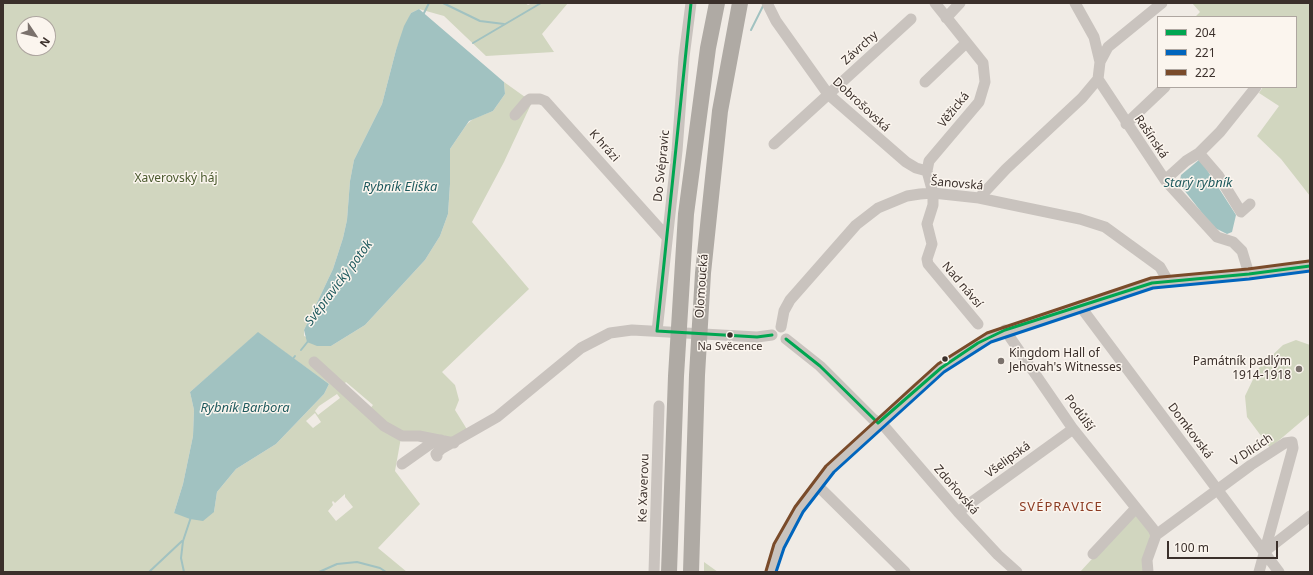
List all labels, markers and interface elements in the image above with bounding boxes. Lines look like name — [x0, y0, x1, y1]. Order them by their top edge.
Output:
north arrow — [16, 16, 56, 56]
legend — [1157, 16, 1297, 88]
text: 204 — [1195, 24, 1216, 41]
street label: Závrchy — [839, 28, 881, 68]
text: N — [37, 35, 54, 51]
text: 221 — [1195, 44, 1216, 61]
text: 222 — [1195, 64, 1216, 81]
street label: Dobrošovská — [829, 75, 893, 135]
street label: Věžická — [935, 89, 973, 131]
street label: Rašínská — [1131, 113, 1171, 161]
street label: K hrázi — [586, 127, 622, 165]
street label: Do Svépravic — [651, 129, 673, 203]
park label: Xaverovský háj — [134, 172, 218, 186]
street label: Šanovská — [930, 175, 984, 193]
water label: Starý rybník — [1164, 175, 1232, 191]
water label: Rybník Eliška — [363, 179, 437, 195]
water label: Svépravický potok — [302, 237, 376, 329]
street label: Olomoucká — [693, 253, 711, 319]
street label: Nad návsí — [939, 259, 985, 311]
marker: Na Svěcence — [725, 330, 735, 340]
place label: Na Svěcence — [698, 340, 762, 354]
place label: Kingdom Hall of Jehovah's Witnesses — [1009, 347, 1122, 375]
unlabelled marker — [940, 354, 950, 364]
place label: Památník padlým 1914-1918 — [1193, 355, 1291, 383]
marker: Kingdom Hall of Jehovah's Witnesses — [996, 356, 1006, 366]
marker: Památník padlým 1914-1918 — [1294, 364, 1304, 374]
street label: Podůlší — [1061, 392, 1097, 434]
water label: Rybník Barbora — [200, 400, 290, 416]
street label: Domkovská — [1164, 400, 1216, 462]
street label: V Dílcích — [1228, 431, 1276, 469]
street label: Všelipská — [983, 439, 1033, 481]
street label: Ke Xaverovu — [636, 453, 652, 523]
street label: Zdoňovská — [931, 462, 981, 518]
district label: SVÉPRAVICE — [1019, 499, 1103, 515]
scale bar — [1169, 533, 1280, 559]
text: 100 m — [1174, 539, 1209, 556]

